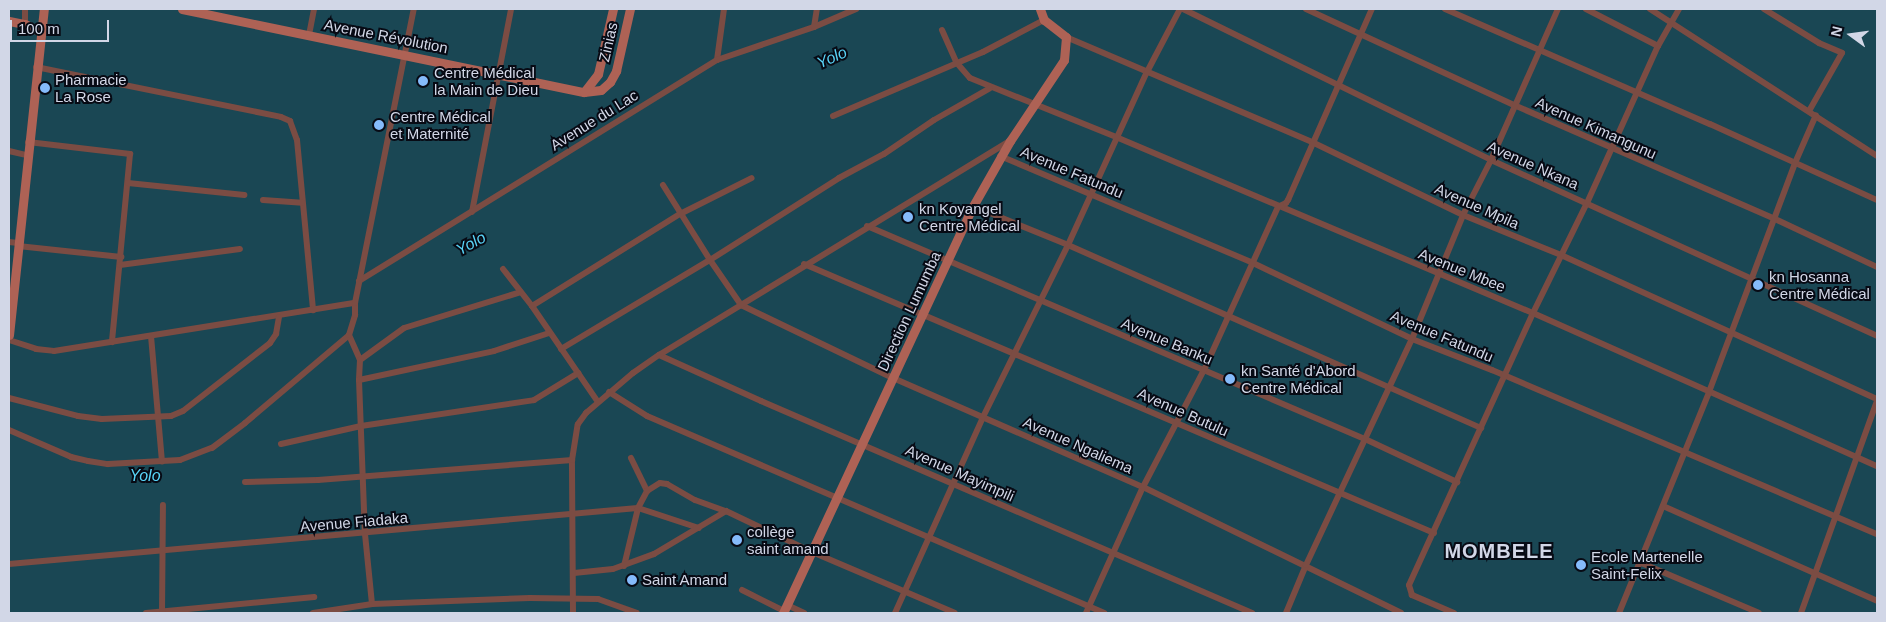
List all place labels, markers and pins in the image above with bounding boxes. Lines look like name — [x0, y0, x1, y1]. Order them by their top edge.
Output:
place label: Centre Médical la Main de Dieu — [434, 63, 538, 98]
place label: Pharmacie La Rose — [55, 70, 127, 105]
marker: Centre Médical la Main de Dieu — [416, 74, 430, 88]
marker: Pharmacie La Rose — [39, 82, 51, 94]
place label: Centre Médical et Maternité — [390, 107, 491, 142]
marker: Centre Médical et Maternité — [372, 118, 386, 132]
place label: kn Koyangel Centre Médical — [919, 199, 1020, 234]
marker: kn Koyangel Centre Médical — [901, 210, 915, 224]
place label: kn Hosanna Centre Médical — [1769, 267, 1870, 302]
marker: kn Hosanna Centre Médical — [1751, 278, 1765, 292]
place label: kn Santé d'Abord Centre Médical — [1241, 361, 1356, 396]
marker: kn Santé d'Abord Centre Médical — [1223, 372, 1237, 386]
place label: collège saint amand — [747, 522, 829, 557]
marker: collège saint amand — [731, 534, 743, 546]
place label: Ecole Martenelle Saint-Felix — [1591, 547, 1703, 582]
marker: Ecole Martenelle Saint-Felix — [1575, 559, 1587, 571]
place label: Saint Amand — [642, 571, 728, 589]
marker: Saint Amand — [626, 574, 638, 586]

